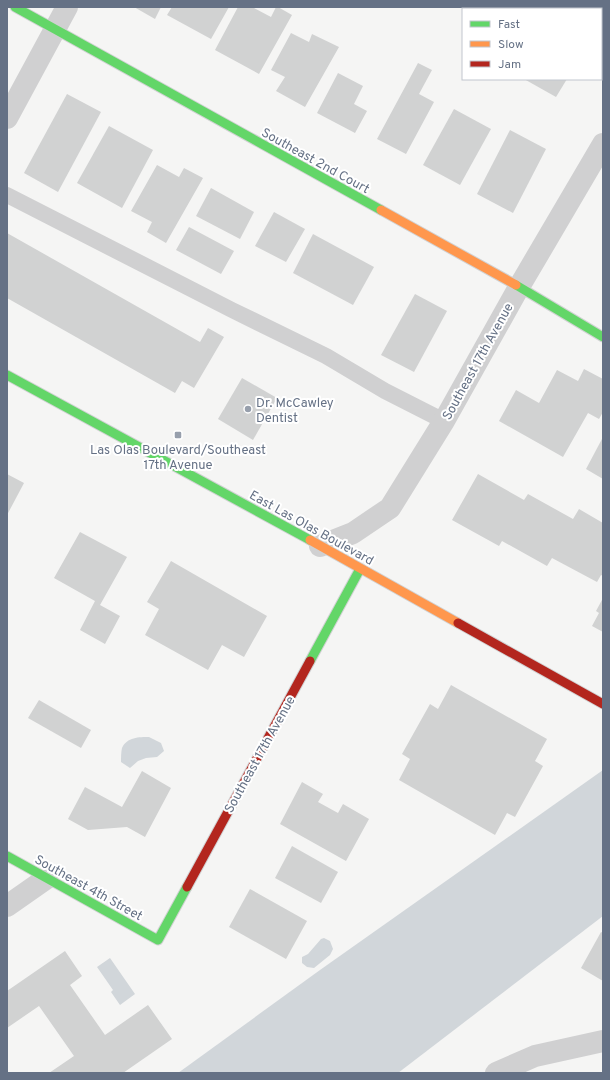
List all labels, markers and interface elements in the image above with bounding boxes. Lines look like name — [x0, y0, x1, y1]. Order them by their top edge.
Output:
legend — [462, 8, 602, 80]
text: Fast — [498, 17, 520, 33]
text: Slow — [498, 37, 524, 53]
text: Jam — [498, 57, 521, 73]
street label: Southeast 2nd Court — [258, 125, 372, 198]
street label: Southeast 17th Avenue — [440, 301, 518, 423]
place label: Dr. McCawley Dentist — [256, 396, 334, 427]
marker: Dr. McCawley Dentist — [243, 404, 253, 414]
marker: Las Olas Boulevard/Southeast 17th Avenue — [173, 430, 183, 440]
place label: Las Olas Boulevard/Southeast 17th Avenue — [90, 443, 266, 474]
street label: East Las Olas Boulevard — [246, 488, 376, 570]
street label: Southeast 17th Avenue — [222, 694, 300, 816]
street label: Southeast 4th Street — [31, 852, 145, 925]

